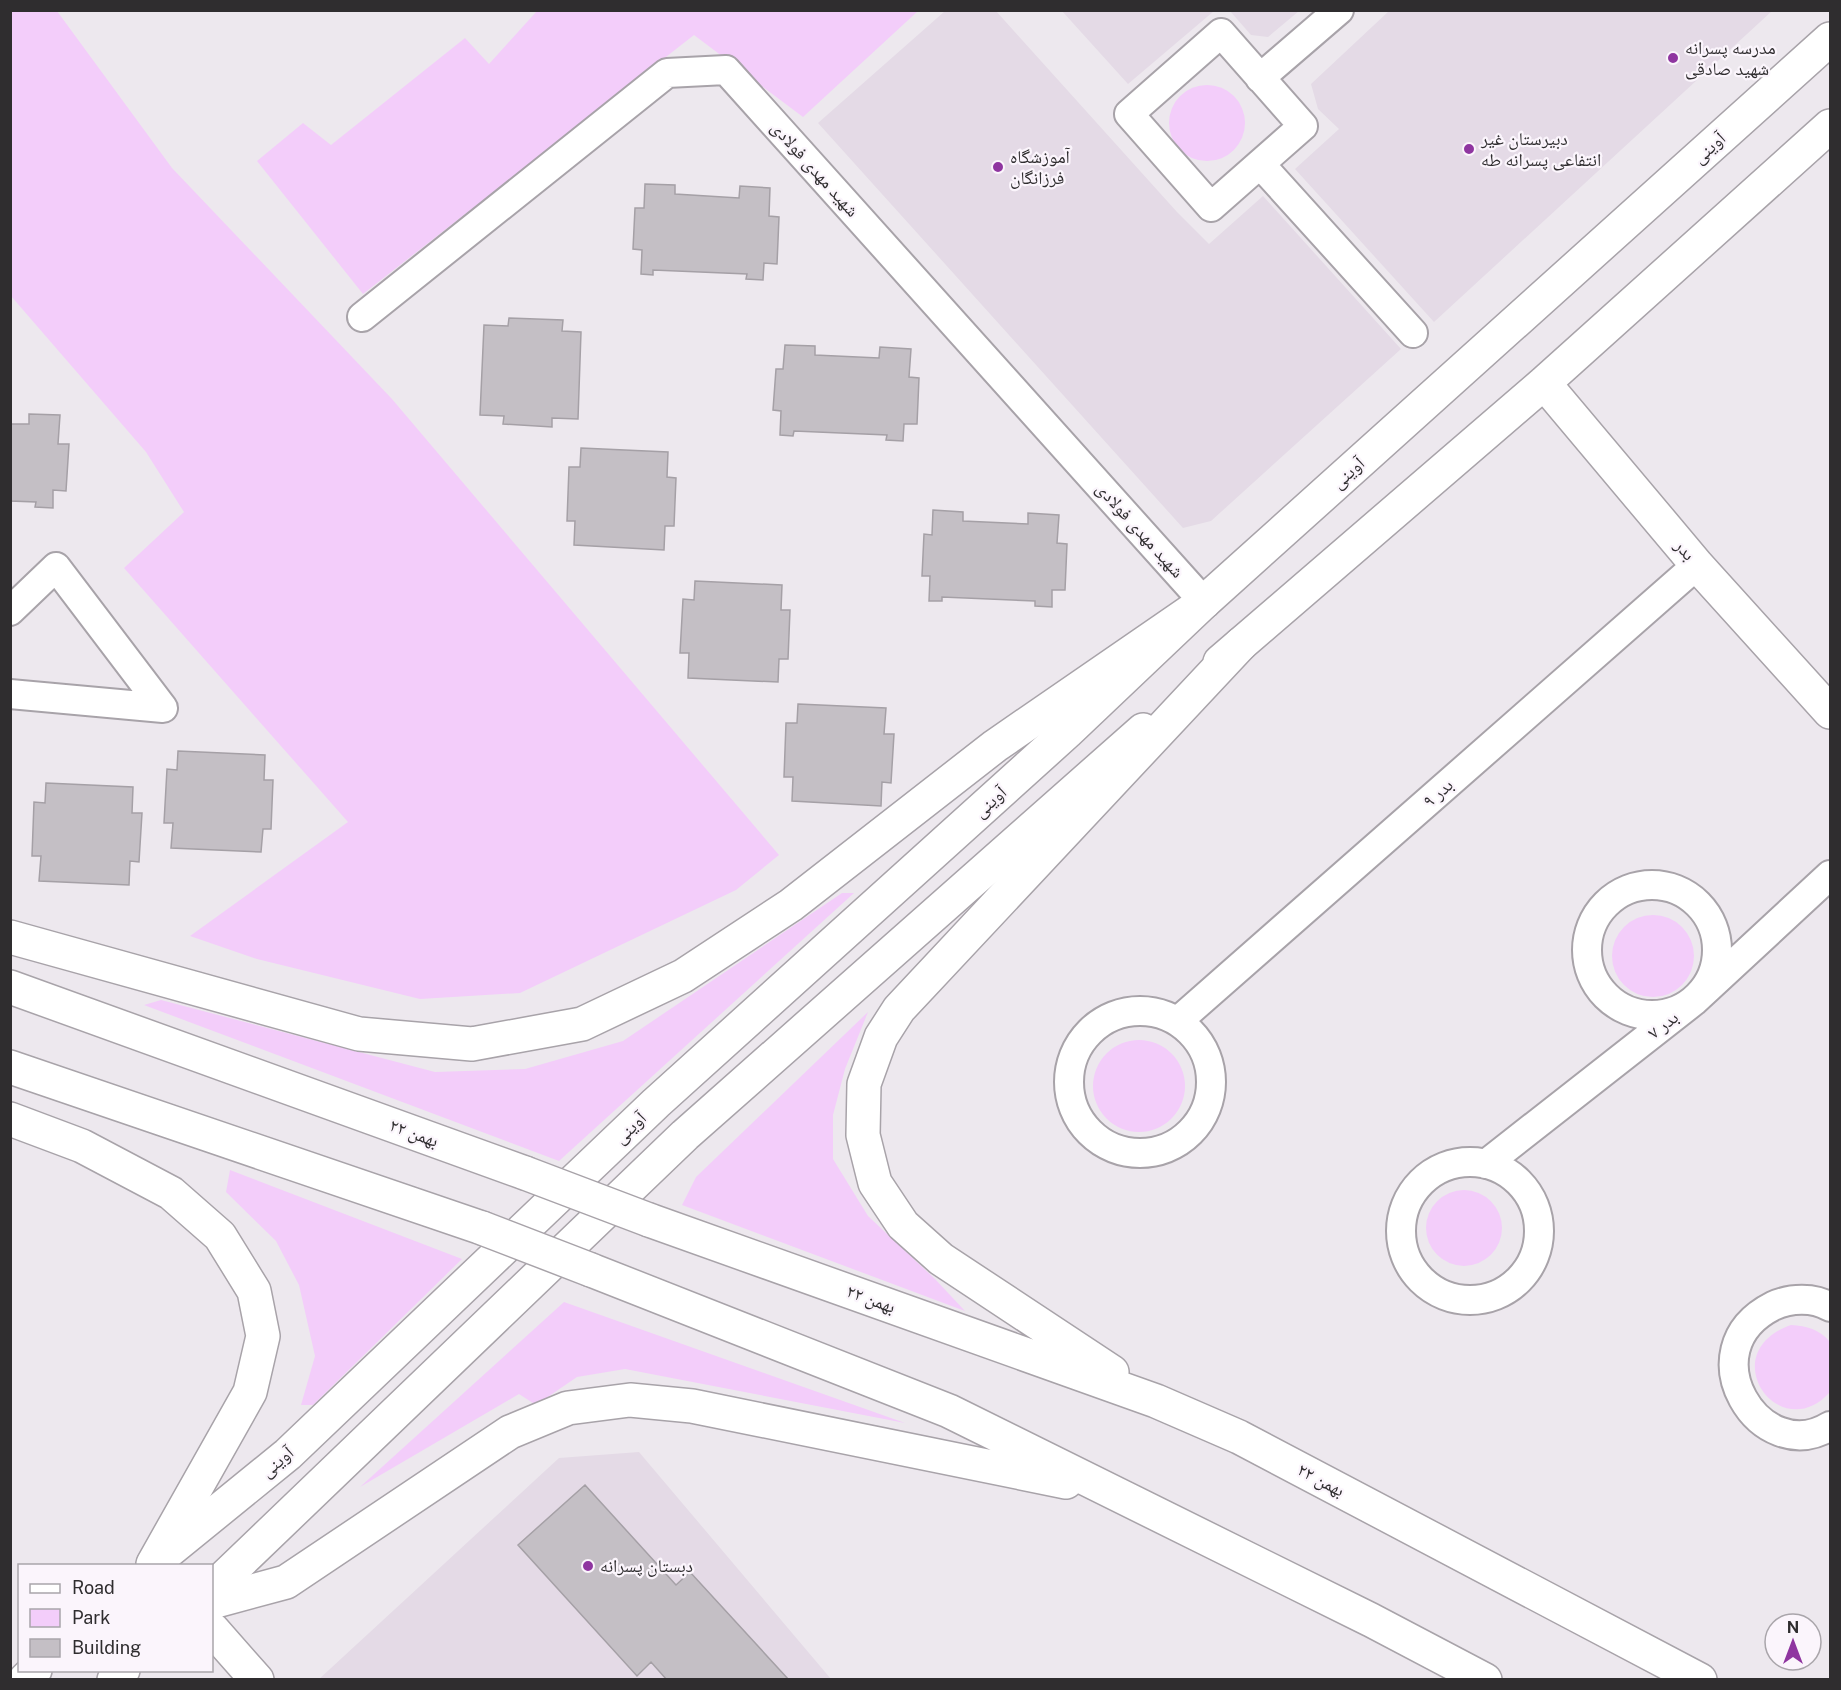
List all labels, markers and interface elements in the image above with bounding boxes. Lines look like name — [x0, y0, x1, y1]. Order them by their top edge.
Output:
place label: مدرسه پسرانه شهید صادقی — [1685, 37, 1776, 80]
marker: مدرسه پسرانه شهید صادقی — [1666, 51, 1680, 65]
street label: شهید مهدی فولادی — [766, 117, 864, 221]
street label: آوینی — [1688, 127, 1730, 168]
place label: دبیرستان غیر انتفاعی پسرانه طه — [1480, 128, 1601, 171]
marker: دبیرستان غیر انتفاعی پسرانه طه — [1462, 142, 1476, 156]
place label: آموزشگاه فرزانگان — [1010, 146, 1070, 189]
marker: آموزشگاه فرزانگان — [991, 160, 1005, 174]
street label: آوینی — [1327, 452, 1369, 493]
street label: شهید مهدی فولادی — [1091, 478, 1189, 582]
street label: بدر — [1670, 534, 1700, 565]
street label: بدر ۹ — [1418, 774, 1457, 812]
street label: آوینی — [969, 781, 1011, 822]
street label: بدر ۷ — [1643, 1006, 1682, 1043]
street label: آوینی — [609, 1107, 651, 1149]
street label: ۲۲ بهمن — [387, 1114, 441, 1152]
street label: ۲۲ بهمن — [844, 1280, 898, 1318]
street label: آوینی — [256, 1442, 298, 1482]
street label: ۲۲ بهمن — [1294, 1458, 1348, 1502]
place label: دبستان پسرانه — [600, 1555, 693, 1577]
marker: دبستان پسرانه — [581, 1559, 595, 1573]
legend — [18, 1564, 213, 1672]
text: Road — [72, 1577, 115, 1598]
text: Park — [72, 1607, 110, 1628]
north arrow — [1763, 1612, 1823, 1672]
text: N — [1787, 1618, 1799, 1637]
text: Building — [72, 1637, 141, 1658]

